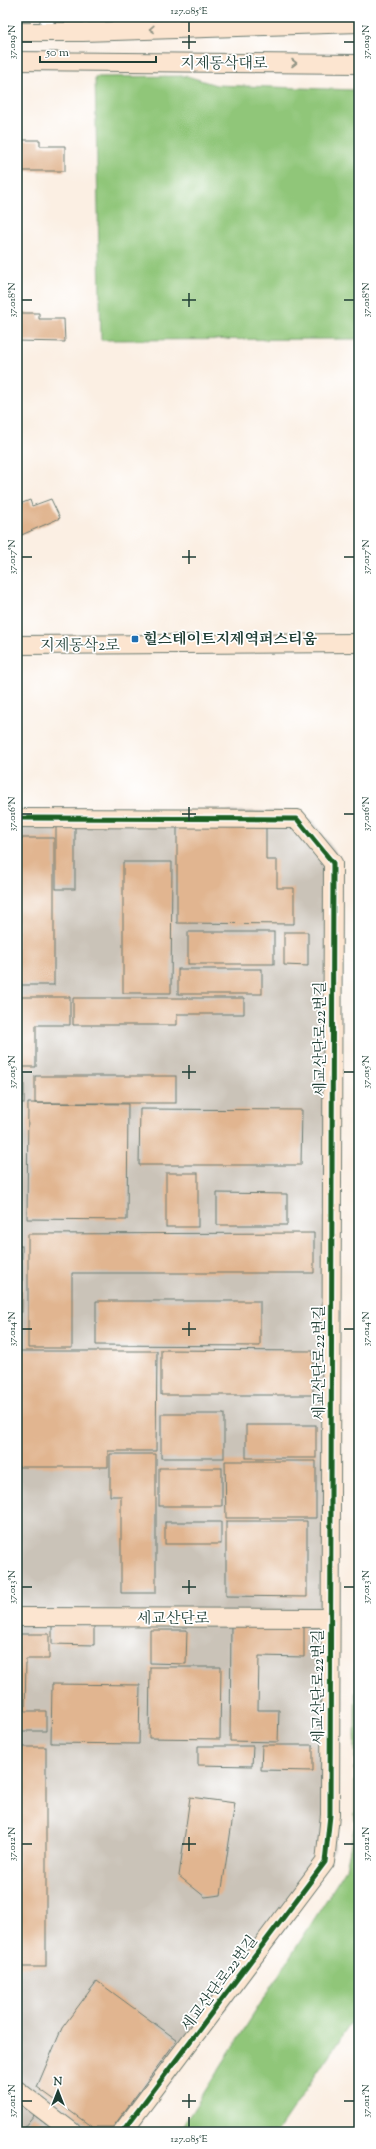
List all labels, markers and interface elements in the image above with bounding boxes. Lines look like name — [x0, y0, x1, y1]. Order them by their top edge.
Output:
text: 127.085°E — [170, 4, 208, 19]
text: 37.019°N — [5, 25, 20, 59]
one-way arrow — [149, 25, 155, 34]
text: 37.019°N — [359, 25, 374, 59]
scale bar — [40, 38, 156, 64]
text: 50 m — [45, 44, 69, 62]
street label: 지제동삭대로 — [181, 54, 268, 75]
one-way arrow — [291, 59, 297, 67]
text: 37.018°N — [5, 282, 20, 318]
text: 37.018°N — [359, 282, 374, 318]
text: 37.017°N — [5, 539, 20, 575]
text: 37.017°N — [359, 539, 374, 575]
place label: 힐스테이트지제역퍼스티움 — [143, 630, 317, 651]
marker: 힐스테이트지제역퍼스티움 — [130, 634, 140, 644]
street label: 지제동삭2로 — [40, 636, 120, 657]
text: 37.016°N — [5, 797, 20, 831]
text: 37.016°N — [359, 797, 374, 831]
street label: 세교산단로22번길 — [311, 981, 332, 1097]
text: 37.015°N — [5, 1055, 20, 1089]
text: 37.015°N — [359, 1055, 374, 1089]
street label: 세교산단로22번길 — [310, 1305, 331, 1421]
text: 37.014°N — [5, 1312, 20, 1346]
text: 37.014°N — [359, 1312, 374, 1346]
text: 37.013°N — [5, 1570, 20, 1604]
text: 37.013°N — [359, 1570, 374, 1604]
street label: 세교산단로 — [137, 1609, 210, 1630]
street label: 세교산단로22번길 — [309, 1629, 330, 1745]
text: 37.012°N — [5, 1827, 20, 1861]
text: 37.012°N — [359, 1827, 374, 1861]
street label: 세교산단로22번길 — [177, 1931, 263, 2036]
north arrow — [38, 2071, 78, 2111]
text: N — [53, 2074, 63, 2090]
text: 37.011°N — [5, 2084, 20, 2118]
text: 37.011°N — [359, 2084, 374, 2118]
text: 127.085°E — [170, 2132, 208, 2147]

